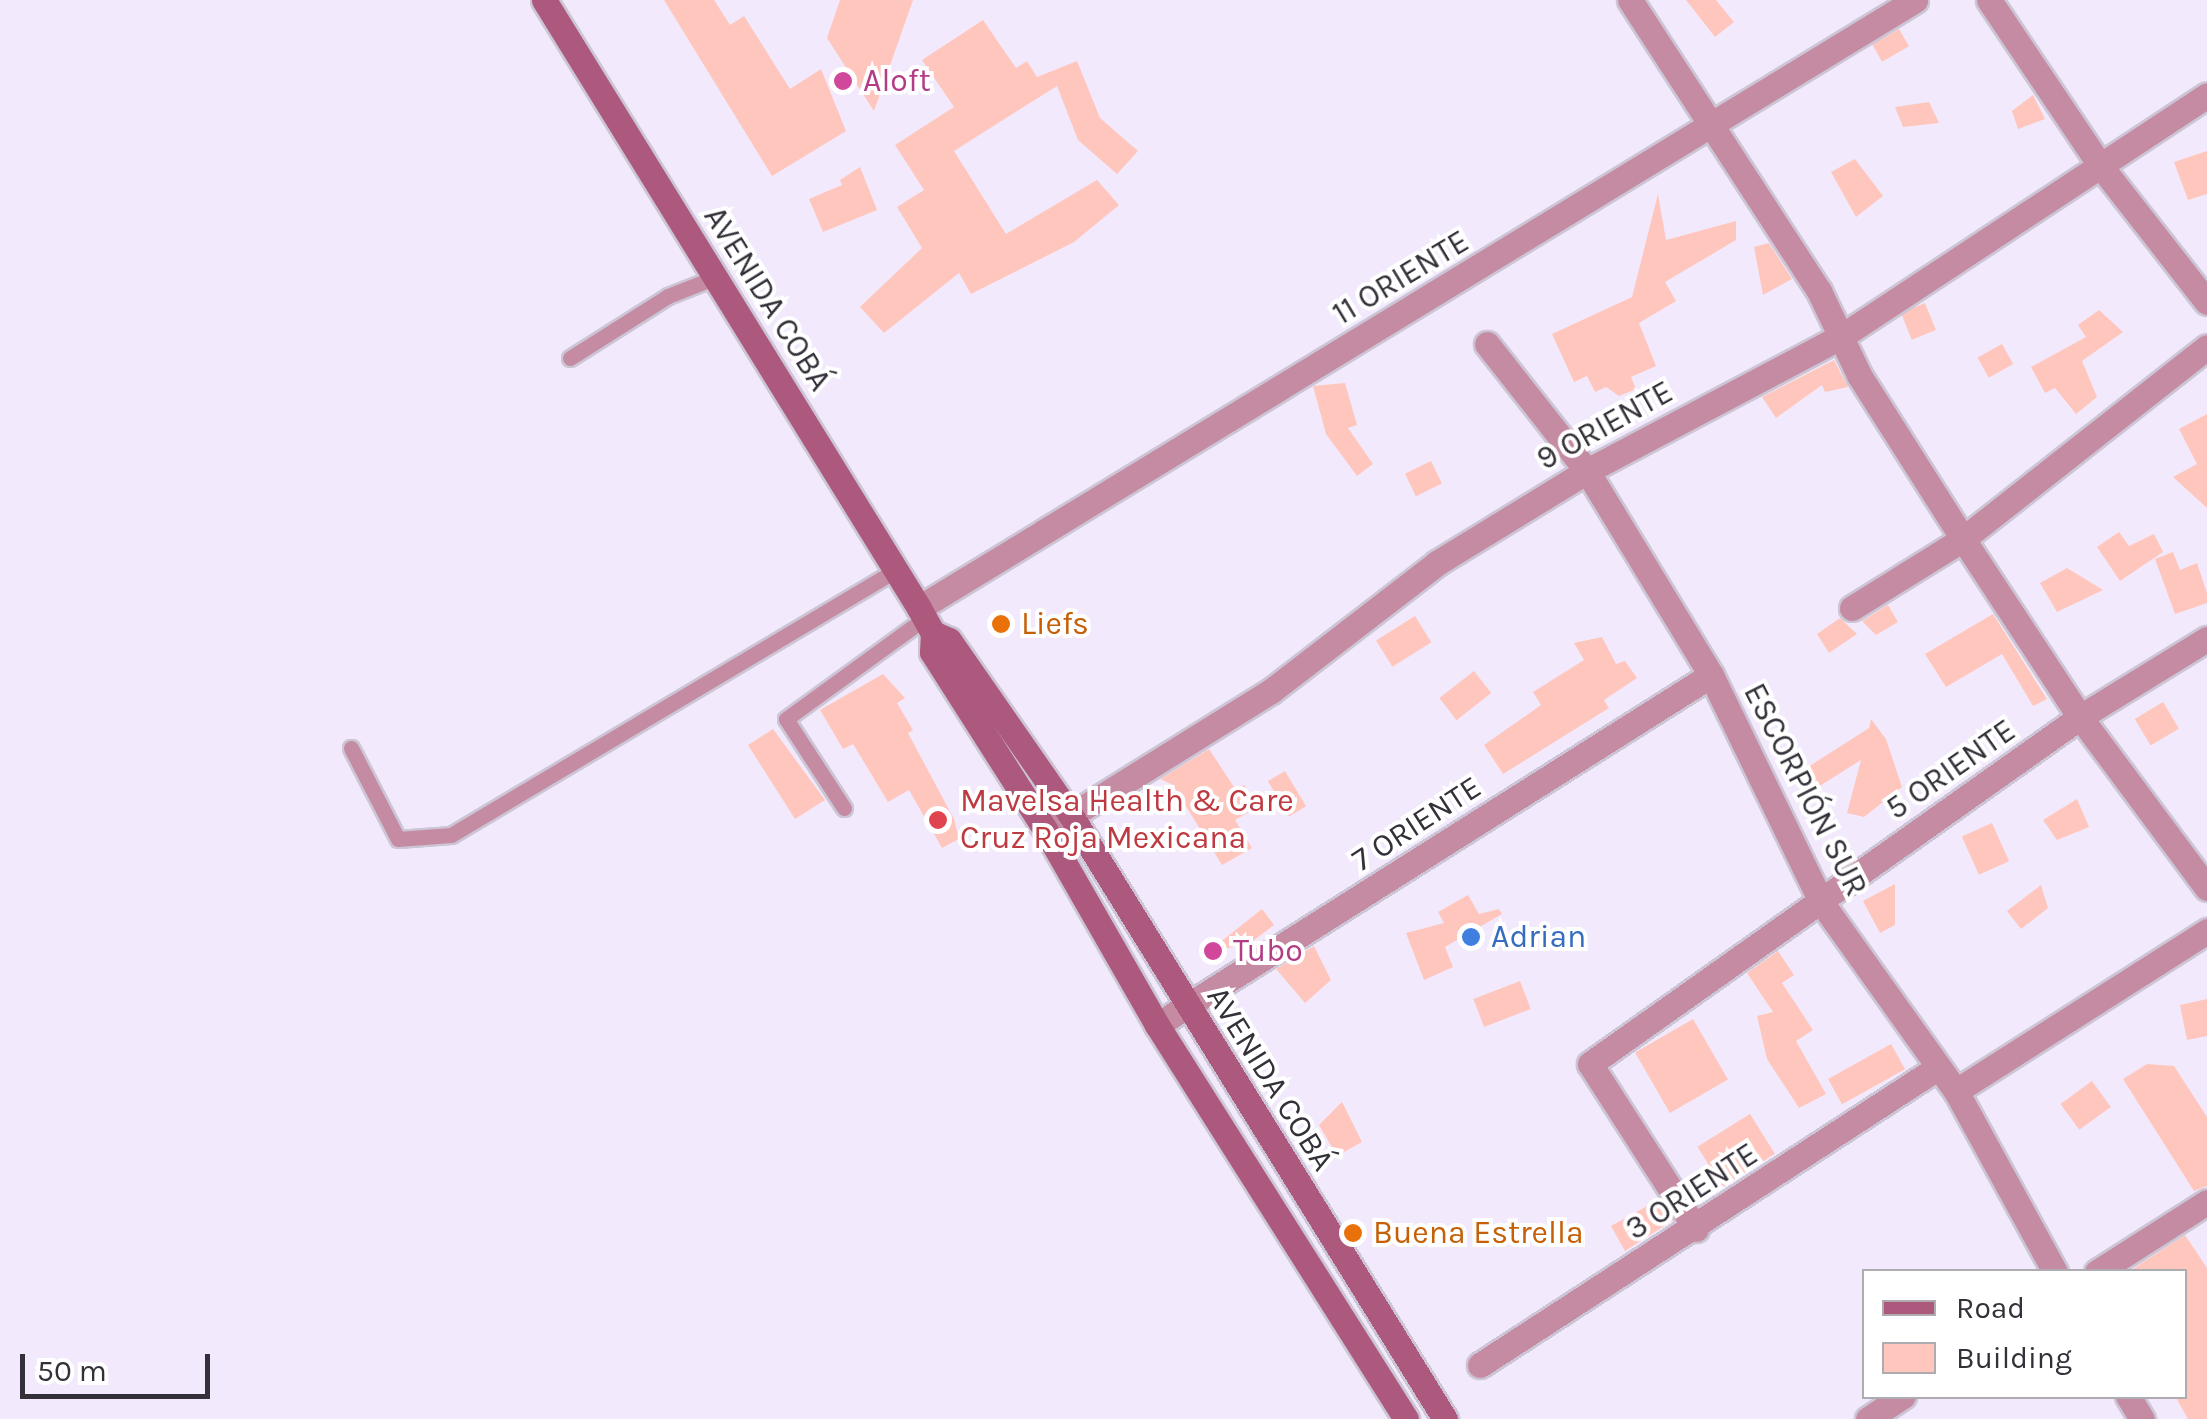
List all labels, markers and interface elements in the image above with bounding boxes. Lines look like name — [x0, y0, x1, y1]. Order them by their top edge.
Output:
place label: Aloft — [863, 62, 931, 100]
marker: Aloft — [832, 70, 854, 92]
street label: AVENIDA COBÁ — [695, 200, 839, 398]
street label: 11 ORIENTE — [1326, 222, 1476, 334]
street label: 9 ORIENTE — [1530, 373, 1680, 479]
place label: Liefs — [1021, 605, 1089, 643]
marker: Liefs — [990, 613, 1012, 635]
street label: ESCORPIÓN SUR — [1735, 677, 1875, 903]
street label: 5 ORIENTE — [1879, 712, 2023, 828]
street label: 7 ORIENTE — [1345, 768, 1489, 880]
place label: Mavelsa Health & Care Cruz Roja Mexicana — [960, 783, 1294, 858]
marker: Mavelsa Health & Care Cruz Roja Mexicana — [925, 807, 951, 833]
place label: Adrian — [1491, 918, 1586, 956]
marker: Adrian — [1460, 926, 1482, 948]
place label: Tubo — [1233, 932, 1303, 970]
marker: Tubo — [1202, 940, 1224, 962]
street label: AVENIDA COBÁ — [1198, 980, 1342, 1178]
street label: 3 ORIENTE — [1619, 1135, 1765, 1249]
place label: Buena Estrella — [1373, 1214, 1584, 1252]
marker: Buena Estrella — [1342, 1222, 1364, 1244]
legend — [1862, 1269, 2187, 1399]
text: Road — [1956, 1290, 2025, 1326]
scale bar — [25, 1334, 215, 1396]
text: Building — [1956, 1340, 2072, 1376]
text: 50 m — [37, 1353, 107, 1389]

